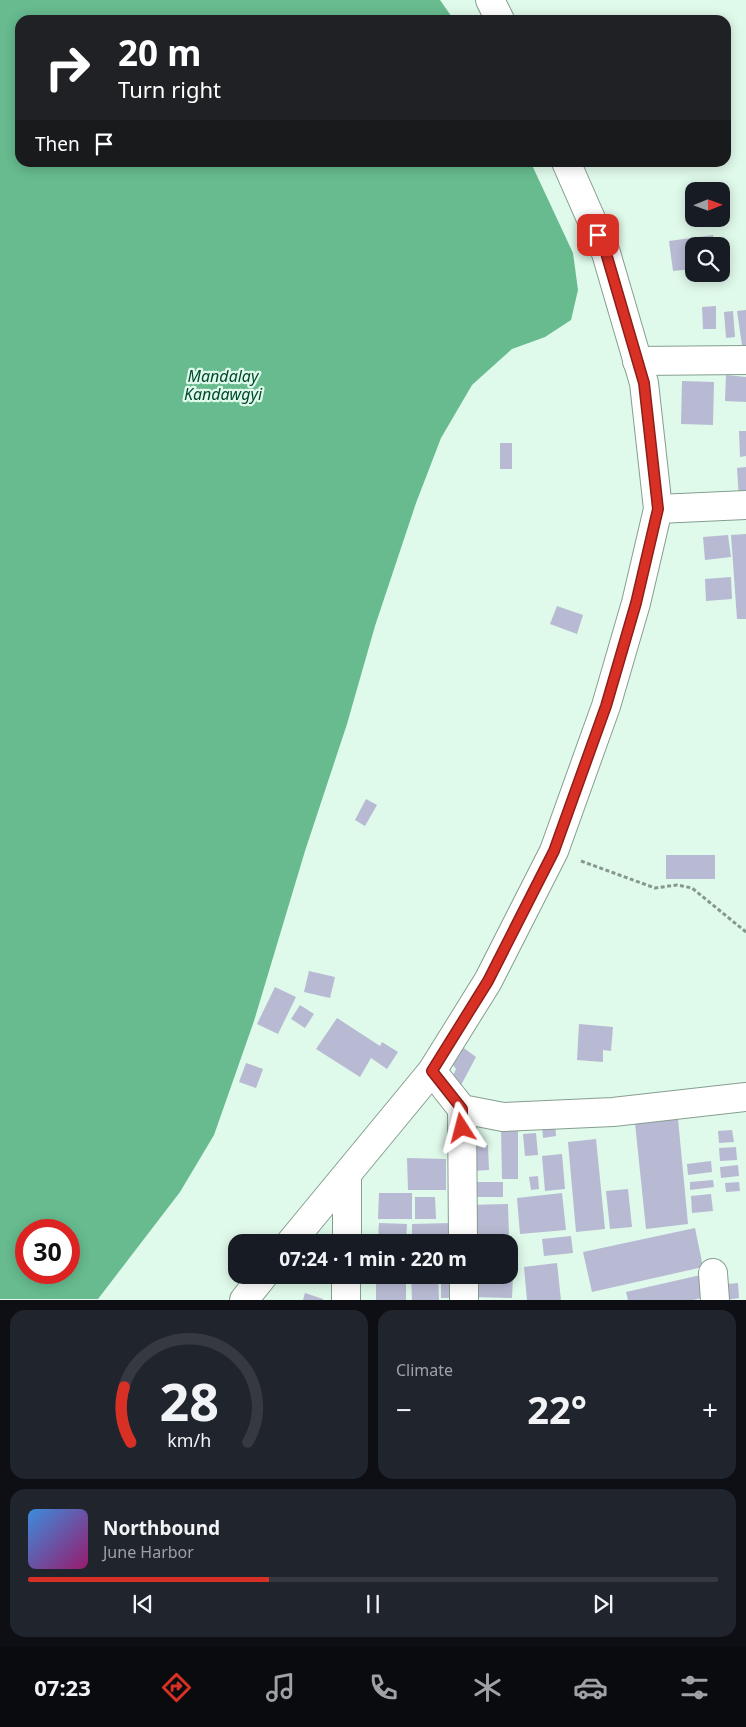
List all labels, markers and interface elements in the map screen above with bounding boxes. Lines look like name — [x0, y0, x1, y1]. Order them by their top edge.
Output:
text: 20 m — [118, 29, 201, 76]
icon: right — [35, 35, 100, 100]
text: Turn right — [118, 74, 221, 104]
icon: arrive — [90, 130, 118, 158]
text: Then — [35, 131, 80, 157]
north arrow — [685, 182, 730, 228]
map controls — [685, 182, 730, 282]
pin — [577, 214, 619, 256]
icon: arrive — [584, 221, 612, 249]
button: search — [685, 237, 730, 282]
water label: Mandalay Kandawgyi — [184, 365, 263, 405]
position arrow — [435, 1101, 487, 1153]
speed limit sign: 30 — [15, 1219, 80, 1284]
text: 07:24 · 1 min · 220 m — [279, 1246, 467, 1272]
text: Climate — [396, 1359, 453, 1381]
text: 28 — [159, 1365, 219, 1436]
text: 22° — [527, 1383, 587, 1435]
text: − — [396, 1390, 412, 1428]
text: + — [702, 1390, 718, 1428]
text: km/h — [167, 1428, 211, 1452]
text: Northbound — [103, 1515, 220, 1541]
text: June Harbor — [103, 1541, 194, 1563]
icon: previous — [129, 1590, 157, 1618]
icon: pause — [359, 1590, 387, 1618]
icon: next — [589, 1590, 617, 1618]
icon: directions — [159, 1670, 194, 1705]
icon: music — [263, 1670, 298, 1705]
icon: phone — [366, 1670, 401, 1705]
icon: climate — [470, 1670, 505, 1705]
icon: car — [573, 1670, 608, 1705]
icon: filters — [677, 1670, 712, 1705]
text: 07:23 — [34, 1672, 91, 1702]

